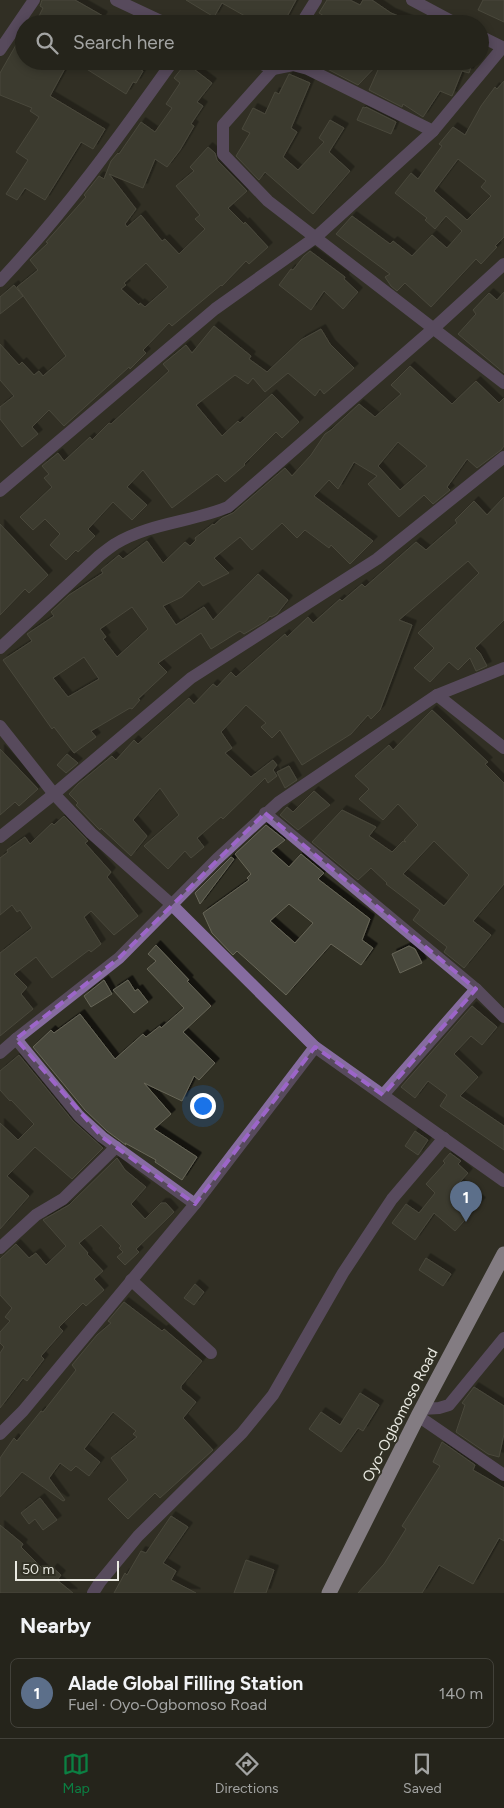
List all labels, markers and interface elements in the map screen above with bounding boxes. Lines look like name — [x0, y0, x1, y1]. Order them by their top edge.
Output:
search box — [15, 15, 489, 70]
icon: search — [33, 29, 61, 57]
text: Search here — [73, 31, 175, 54]
your location — [190, 1093, 216, 1119]
pin: 1 — [450, 1181, 482, 1222]
street label: Oyo-Ogbomoso Road — [358, 1345, 442, 1485]
scale bar — [15, 1558, 119, 1581]
text: 50 m — [22, 1561, 54, 1578]
text: Nearby — [20, 1613, 91, 1638]
text: Alade Global Filling Station — [68, 1672, 303, 1695]
text: 1 — [34, 1684, 40, 1703]
text: 140 m — [439, 1684, 483, 1703]
text: Fuel · Oyo-Ogbomoso Road — [68, 1695, 267, 1714]
tab: Map — [62, 1750, 90, 1797]
tab: Directions — [215, 1750, 279, 1797]
tab: Saved — [403, 1750, 442, 1797]

